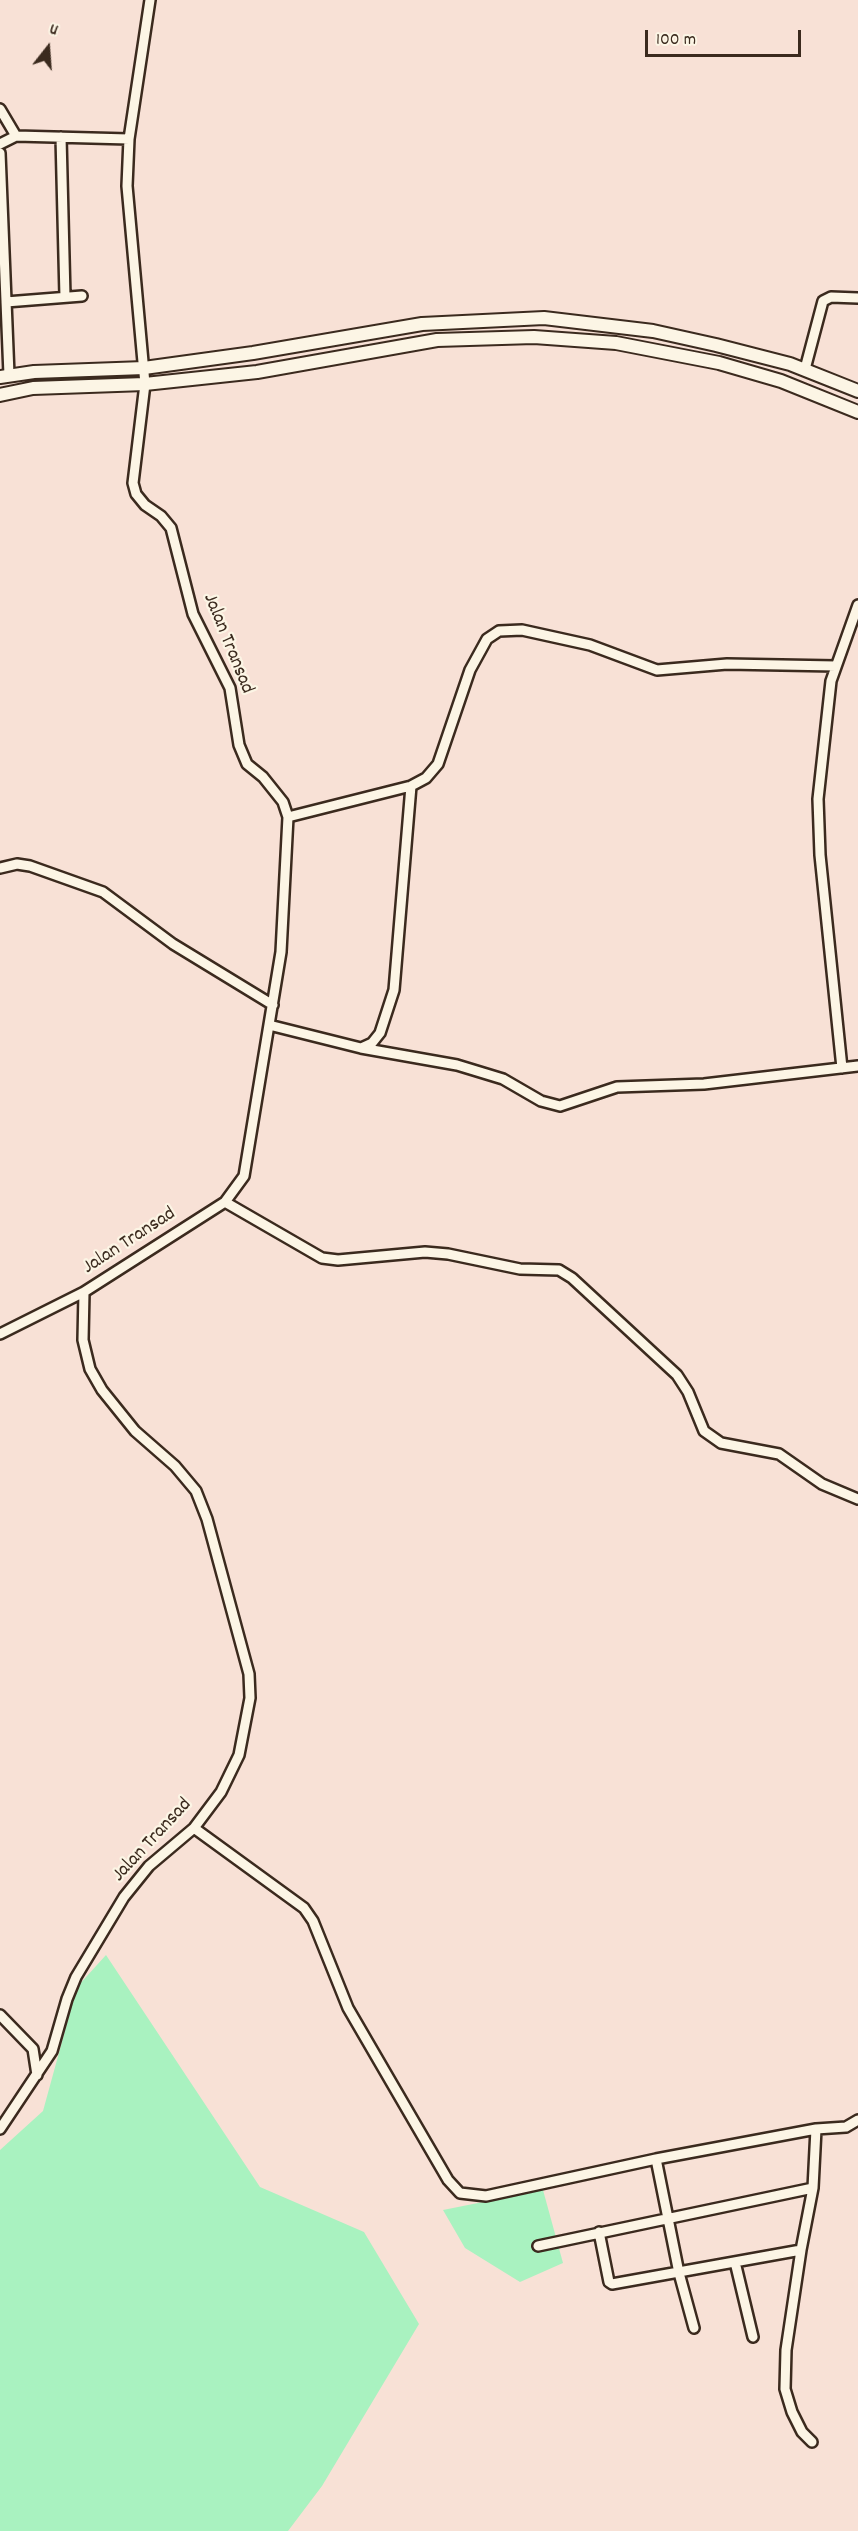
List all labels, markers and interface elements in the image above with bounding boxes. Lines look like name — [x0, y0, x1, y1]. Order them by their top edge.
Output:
north arrow — [18, 18, 78, 78]
text: U — [46, 18, 60, 42]
scale bar — [648, 18, 804, 56]
text: 100 m — [656, 28, 696, 53]
street label: Jalan Transad — [196, 590, 258, 698]
street label: Jalan Transad — [79, 1203, 181, 1281]
street label: Jalan Transad — [108, 1794, 198, 1888]

